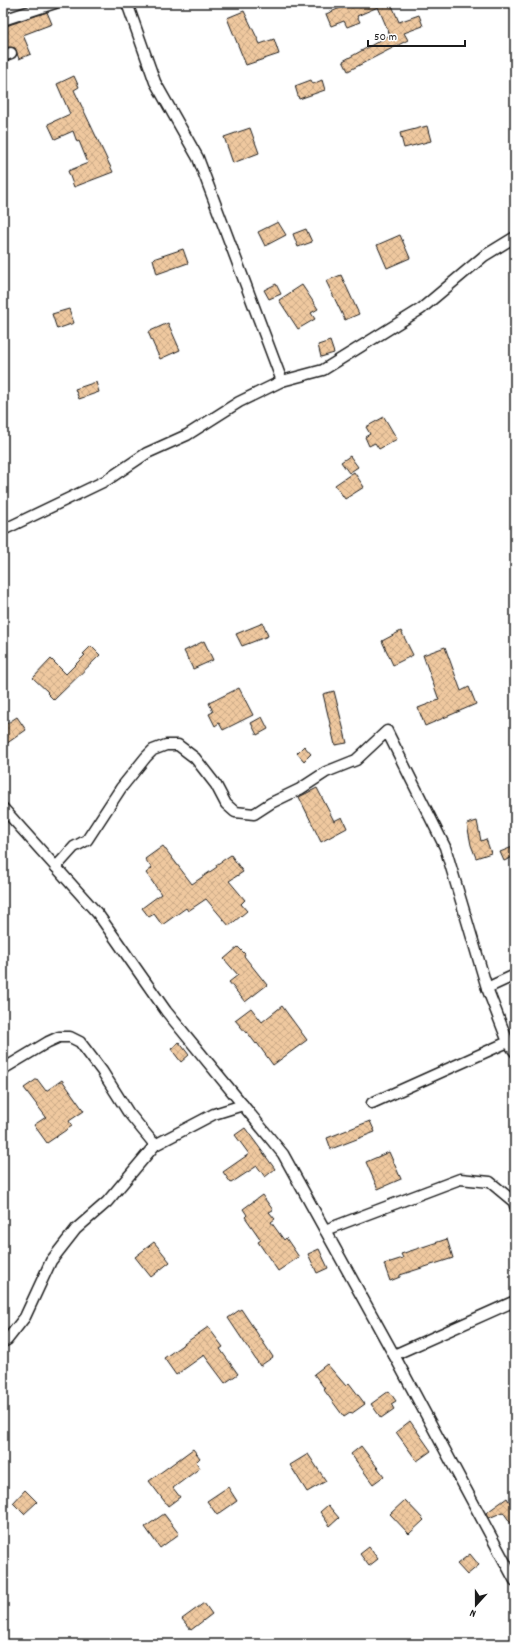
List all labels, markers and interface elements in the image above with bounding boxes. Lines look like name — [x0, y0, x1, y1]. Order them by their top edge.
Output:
scale bar — [368, 22, 465, 48]
text: 50 m — [374, 29, 397, 46]
north arrow — [456, 1585, 496, 1625]
text: N — [467, 1604, 479, 1621]

